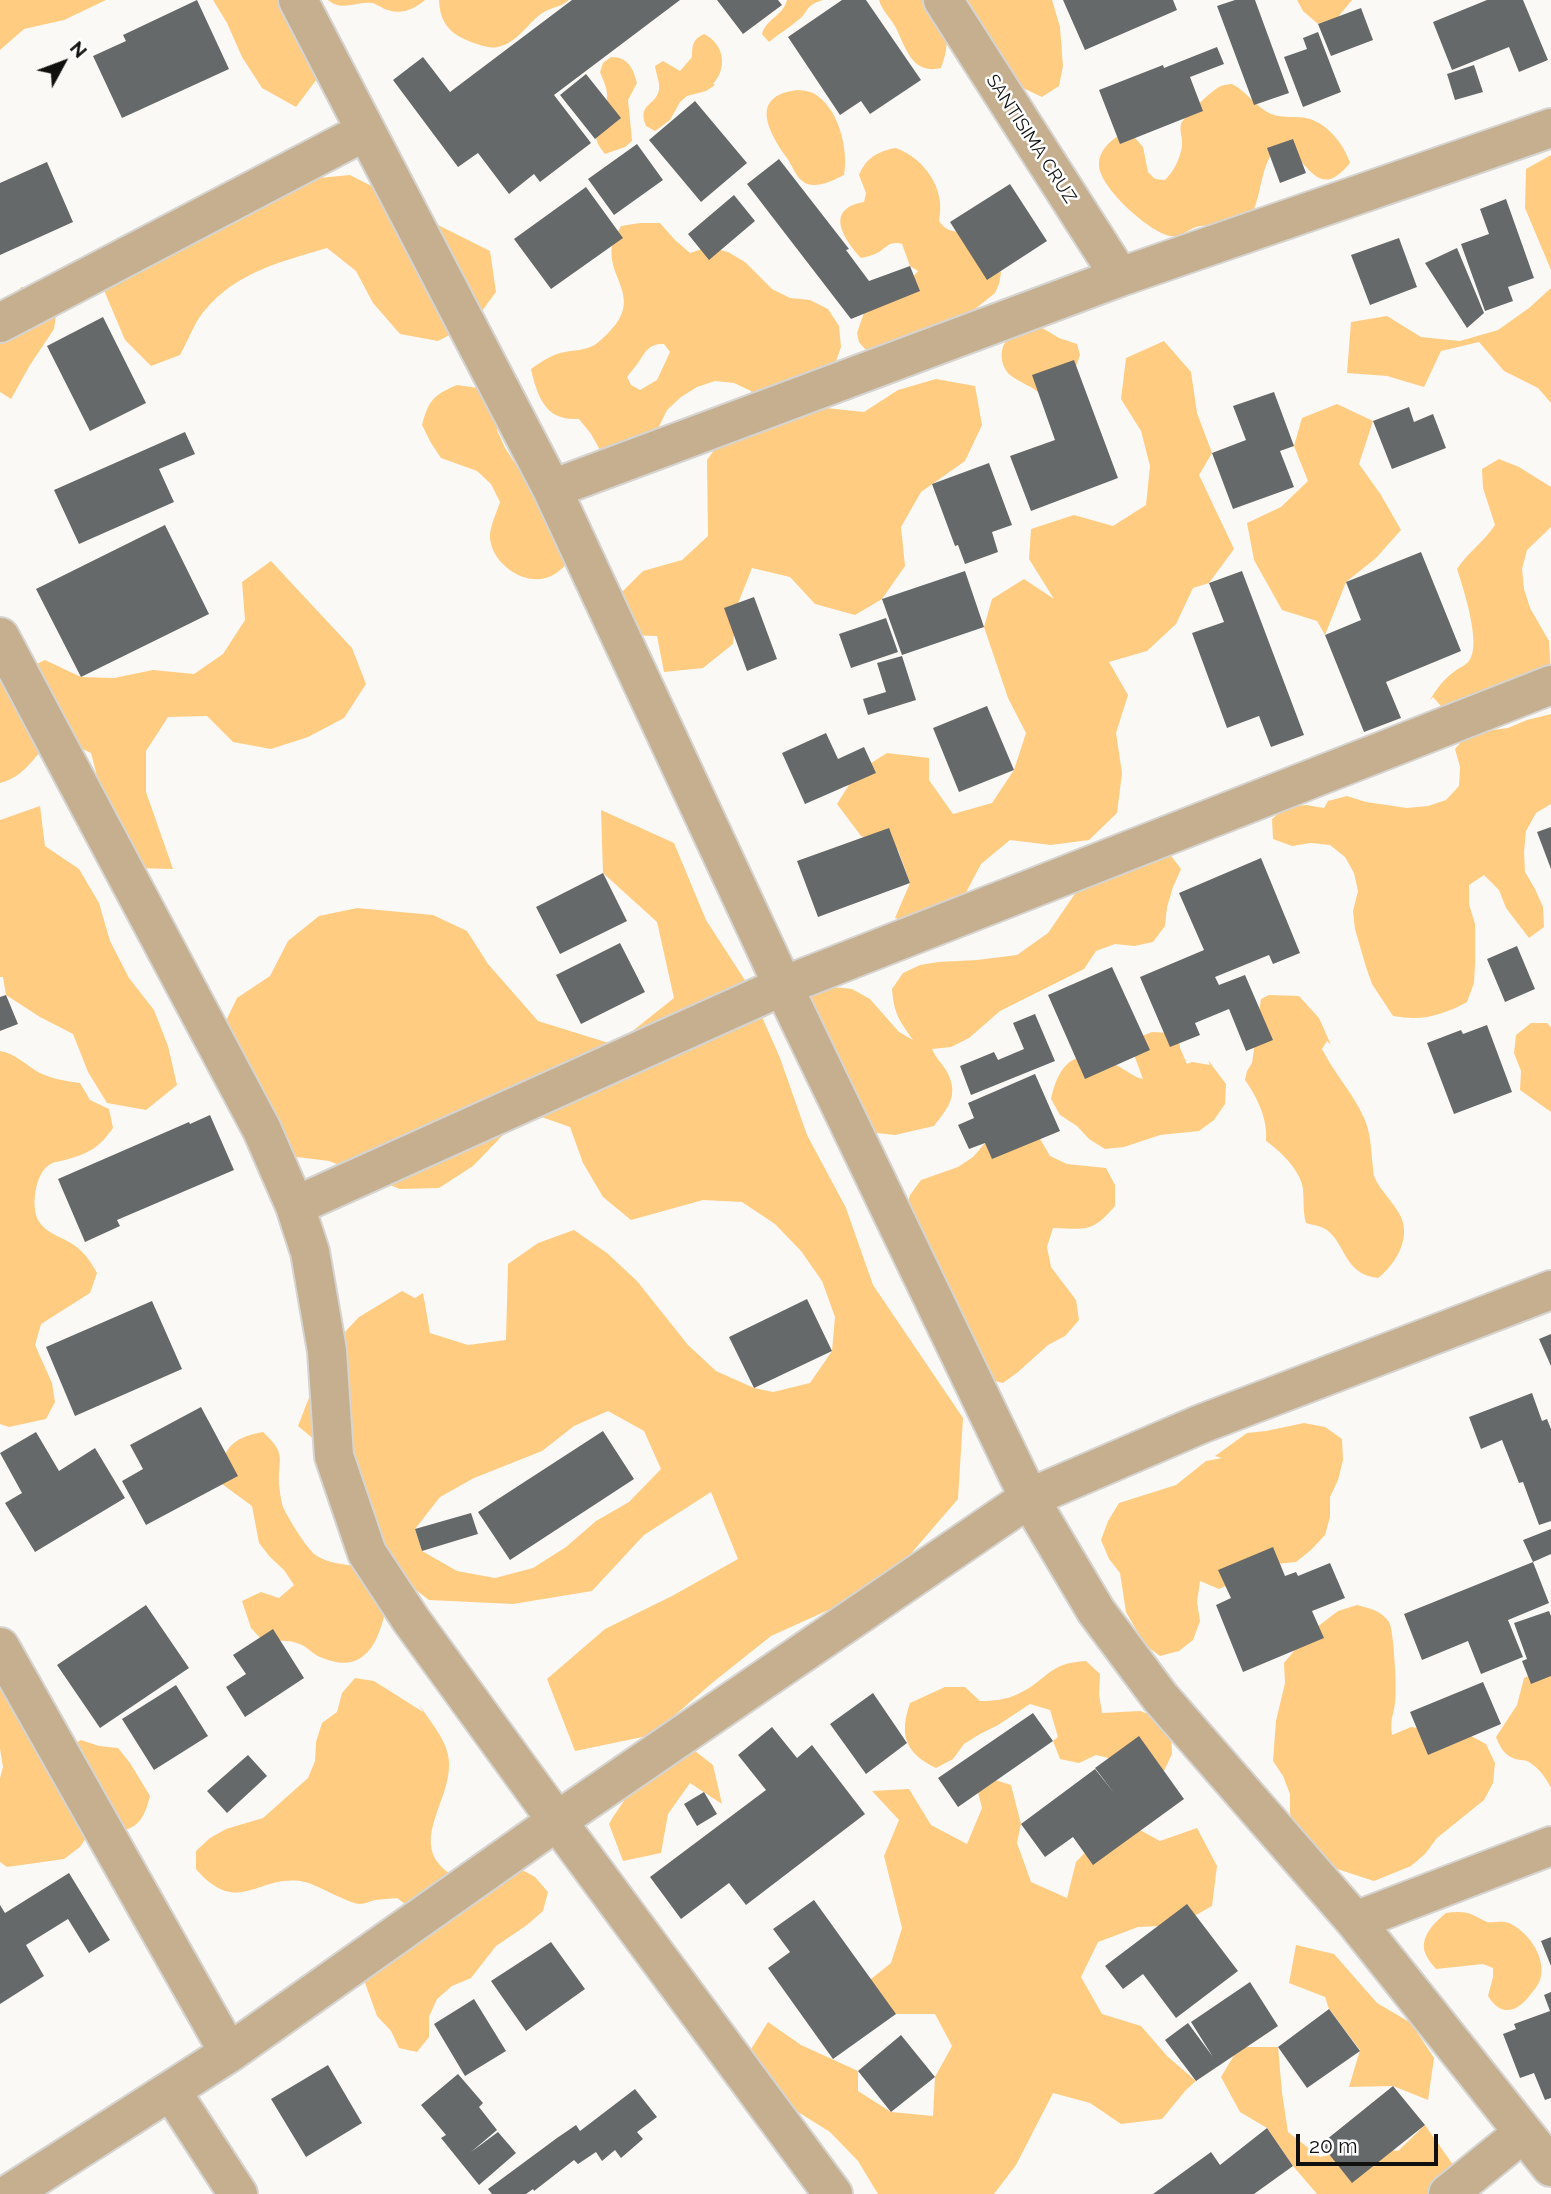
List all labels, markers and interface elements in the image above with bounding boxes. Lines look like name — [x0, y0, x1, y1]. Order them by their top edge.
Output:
north arrow — [28, 28, 98, 98]
text: N — [66, 37, 92, 62]
street label: SANTISIMA CRUZ — [981, 71, 1081, 207]
scale bar — [1299, 2120, 1441, 2164]
text: 20 m — [1309, 2133, 1357, 2158]

